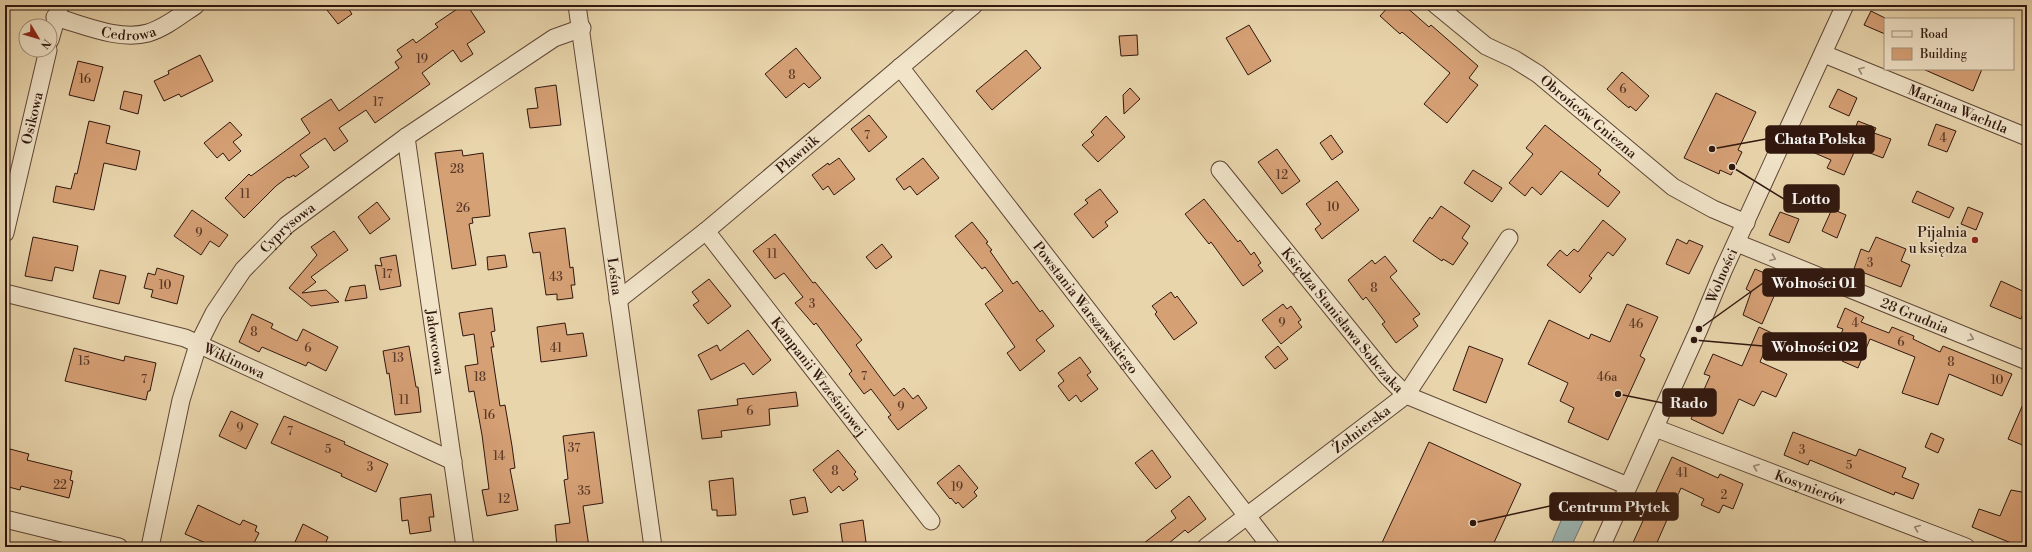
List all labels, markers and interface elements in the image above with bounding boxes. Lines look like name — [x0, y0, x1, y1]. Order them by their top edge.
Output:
north arrow — [18, 18, 58, 58]
legend — [1884, 18, 2014, 70]
street label: Cedrowa — [99, 23, 160, 45]
text: Road — [1920, 27, 1948, 42]
text: N — [37, 36, 53, 52]
text: Building — [1919, 47, 1968, 62]
house number: 19 — [416, 52, 428, 67]
one-way arrow — [1858, 66, 1865, 74]
house number: 8 — [788, 68, 796, 83]
house number: 16 — [79, 72, 91, 87]
street label: Obrońców Gniezna — [1536, 72, 1641, 164]
street label: Mariana Wachtla — [1905, 81, 2011, 139]
house number: 6 — [1619, 82, 1627, 97]
street label: Osikowa — [18, 89, 48, 146]
house number: 17 — [373, 95, 383, 110]
callout: Chata Polska — [1766, 126, 1874, 153]
house number: 7 — [864, 128, 870, 143]
text: Chata Polska — [1774, 130, 1867, 149]
street label: Pławnik — [773, 131, 823, 178]
house number: 4 — [1939, 131, 1947, 146]
house number: 28 — [450, 162, 464, 177]
house number: 12 — [1276, 168, 1288, 183]
callout: Lotto — [1784, 185, 1839, 212]
house number: 11 — [240, 187, 251, 202]
text: Lotto — [1792, 190, 1830, 209]
street label: Cyprysowa — [256, 199, 320, 257]
house number: 10 — [1327, 200, 1339, 215]
house number: 26 — [456, 201, 470, 216]
place label: Pijalnia u księdza — [1909, 224, 1968, 258]
house number: 9 — [195, 226, 203, 241]
marker: Pijalnia u księdza — [1970, 235, 1980, 245]
street label: Powstania Warszawskiego — [1028, 238, 1142, 378]
street label: Księdza Stanisława Sobczaka — [1277, 245, 1408, 398]
street label: Wolności — [1702, 245, 1742, 307]
house number: 11 — [767, 247, 778, 262]
one-way arrow — [1769, 254, 1776, 262]
street label: Leśna — [603, 256, 626, 297]
house number: 3 — [1867, 256, 1874, 271]
house number: 17 — [382, 267, 392, 282]
callout: Wolności 01 — [1763, 269, 1864, 296]
house number: 43 — [549, 270, 563, 285]
text: Wolności 01 — [1771, 274, 1857, 293]
house number: 10 — [159, 278, 171, 293]
house number: 8 — [1370, 281, 1378, 296]
street label: 28 Grudnia — [1878, 294, 1952, 339]
house number: 3 — [809, 297, 816, 312]
street label: Jałowcowa — [421, 307, 448, 377]
street label: Kampanii Wrześniowej — [766, 314, 870, 440]
house number: 9 — [1278, 316, 1286, 331]
house number: 4 — [1851, 316, 1859, 331]
house number: 46 — [1629, 317, 1643, 332]
house number: 8 — [250, 325, 258, 340]
callout: Wolności 02 — [1763, 333, 1866, 360]
one-way arrow — [1968, 334, 1975, 342]
house number: 6 — [1897, 335, 1905, 350]
text: Wolności 02 — [1770, 338, 1859, 357]
street label: Wiklinowa — [200, 339, 269, 384]
house number: 6 — [304, 341, 312, 356]
house number: 41 — [550, 341, 563, 356]
house number: 13 — [392, 351, 404, 366]
house number: 15 — [78, 354, 90, 369]
house number: 8 — [1947, 355, 1955, 370]
house number: 7 — [861, 369, 867, 384]
house number: 18 — [474, 370, 486, 385]
house number: 46a — [1597, 370, 1618, 385]
house number: 7 — [141, 372, 147, 387]
house number: 10 — [1991, 373, 2003, 388]
callout: Rado — [1663, 389, 1716, 416]
house number: 11 — [399, 393, 410, 408]
text: Rado — [1670, 394, 1708, 413]
house number: 9 — [897, 400, 905, 415]
street label: Żołnierska — [1328, 401, 1395, 458]
house number: 6 — [746, 404, 754, 419]
house number: 16 — [483, 408, 495, 423]
house number: 9 — [236, 421, 244, 436]
house number: 7 — [287, 424, 293, 439]
house number: 37 — [568, 441, 580, 456]
house number: 5 — [325, 442, 332, 457]
house number: 3 — [1799, 443, 1806, 458]
house number: 14 — [493, 449, 505, 464]
house number: 5 — [1846, 458, 1853, 473]
house number: 3 — [367, 460, 374, 475]
one-way arrow — [1753, 463, 1760, 471]
house number: 8 — [831, 464, 839, 479]
house number: 41 — [1676, 466, 1689, 481]
street label: Kosynierów — [1772, 467, 1848, 510]
house number: 22 — [53, 478, 67, 493]
house number: 19 — [951, 480, 963, 495]
house number: 35 — [577, 484, 591, 499]
house number: 2 — [1721, 488, 1728, 503]
house number: 12 — [498, 492, 510, 507]
callout: Centrum Płytek — [1550, 493, 1678, 520]
text: Centrum Płytek — [1558, 498, 1671, 517]
one-way arrow — [1913, 525, 1920, 533]

